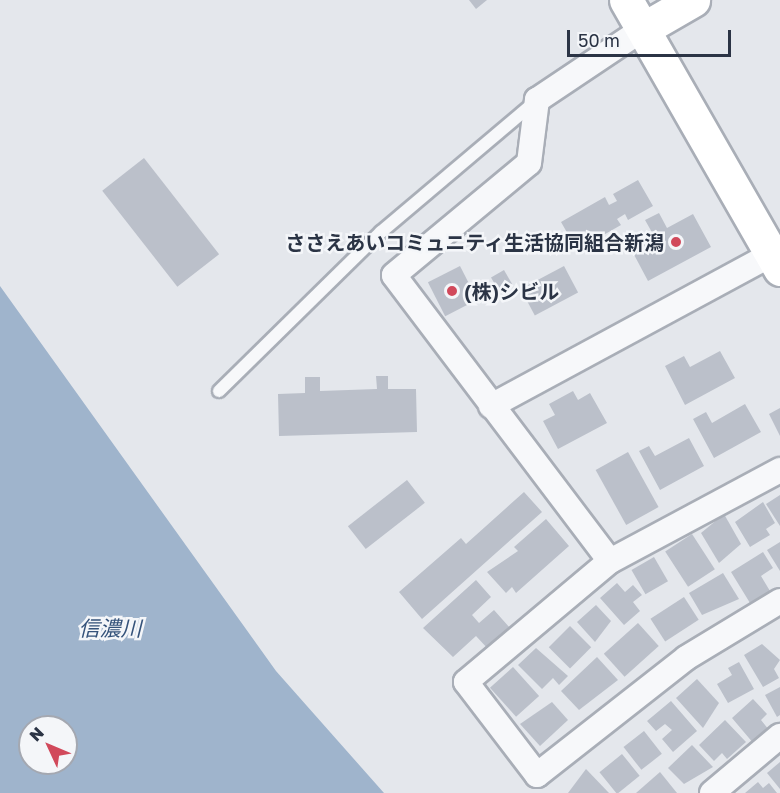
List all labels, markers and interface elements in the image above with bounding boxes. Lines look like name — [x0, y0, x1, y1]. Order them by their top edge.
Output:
scale bar — [570, 18, 734, 56]
text: 50 m — [578, 29, 620, 51]
place label: ささえあいコミュニティ生活協同組合新潟 — [284, 230, 664, 254]
marker: ささえあいコミュニティ生活協同組合新潟 — [669, 235, 683, 249]
place label: (株)シビル — [464, 279, 559, 303]
marker: (株)シビル — [445, 284, 459, 298]
water label: 信濃川 — [79, 615, 141, 641]
north arrow — [18, 715, 78, 775]
text: N — [25, 723, 48, 745]

